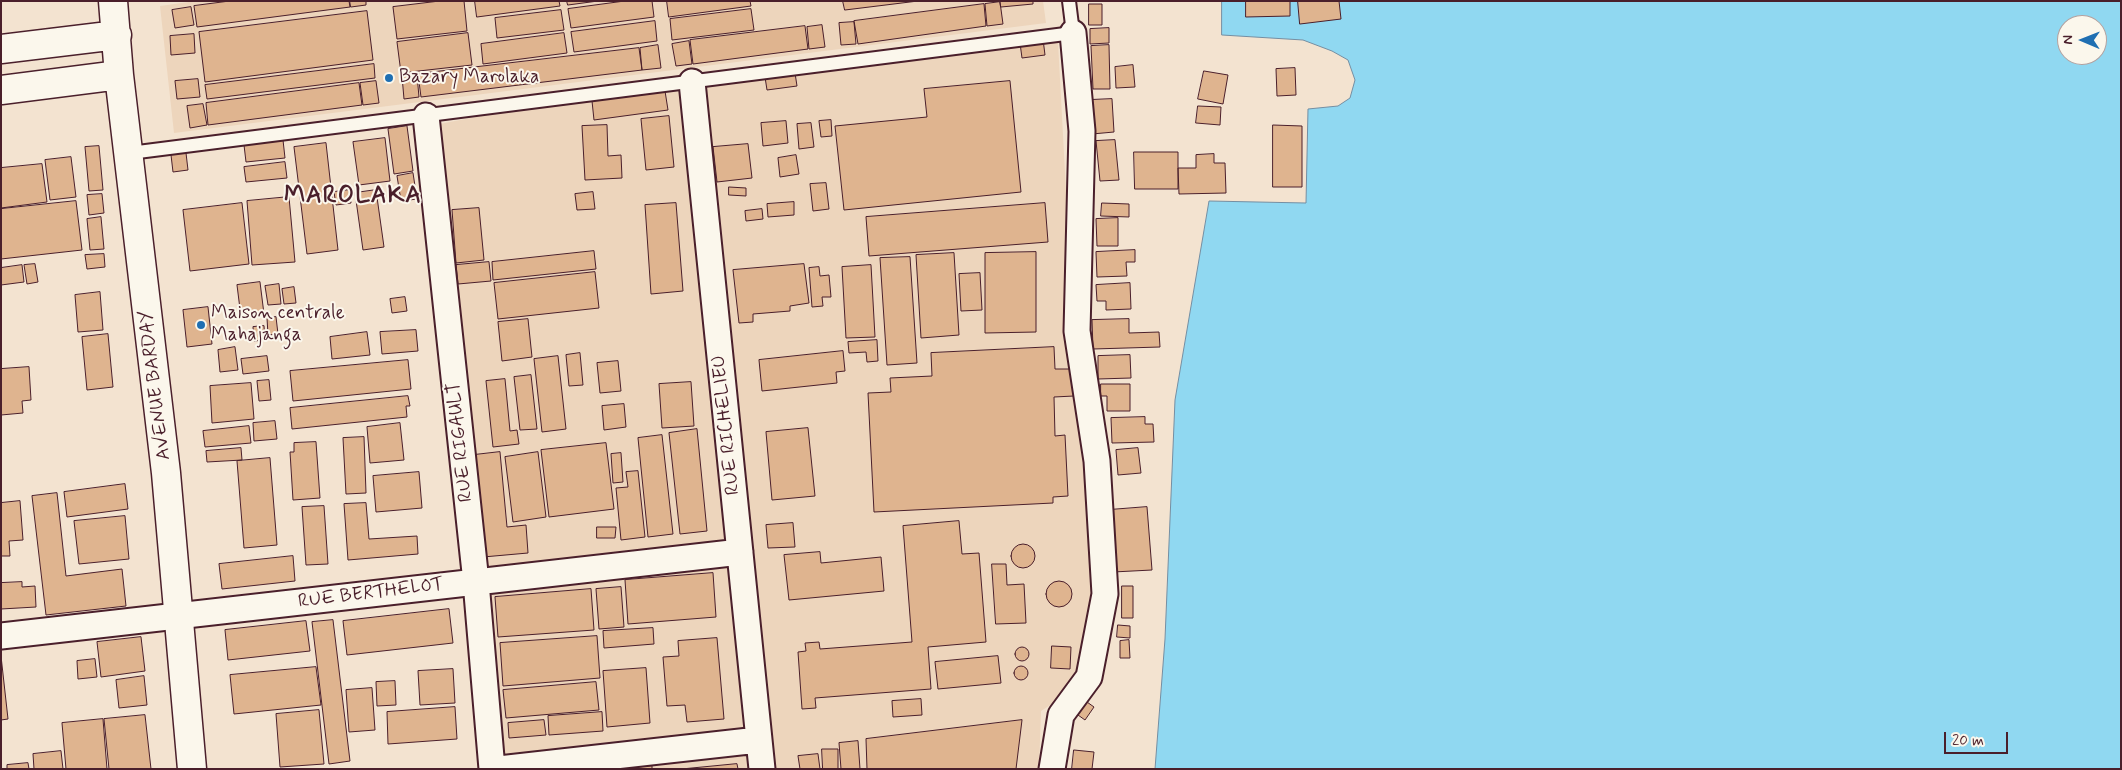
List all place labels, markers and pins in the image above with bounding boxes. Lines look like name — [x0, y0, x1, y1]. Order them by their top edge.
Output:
place label: Bazary Marolaka — [399, 67, 539, 89]
marker: Bazary Marolaka — [383, 72, 395, 84]
place label: Maison centrale Mahajanga — [211, 303, 345, 347]
marker: Maison centrale Mahajanga — [195, 319, 207, 331]

